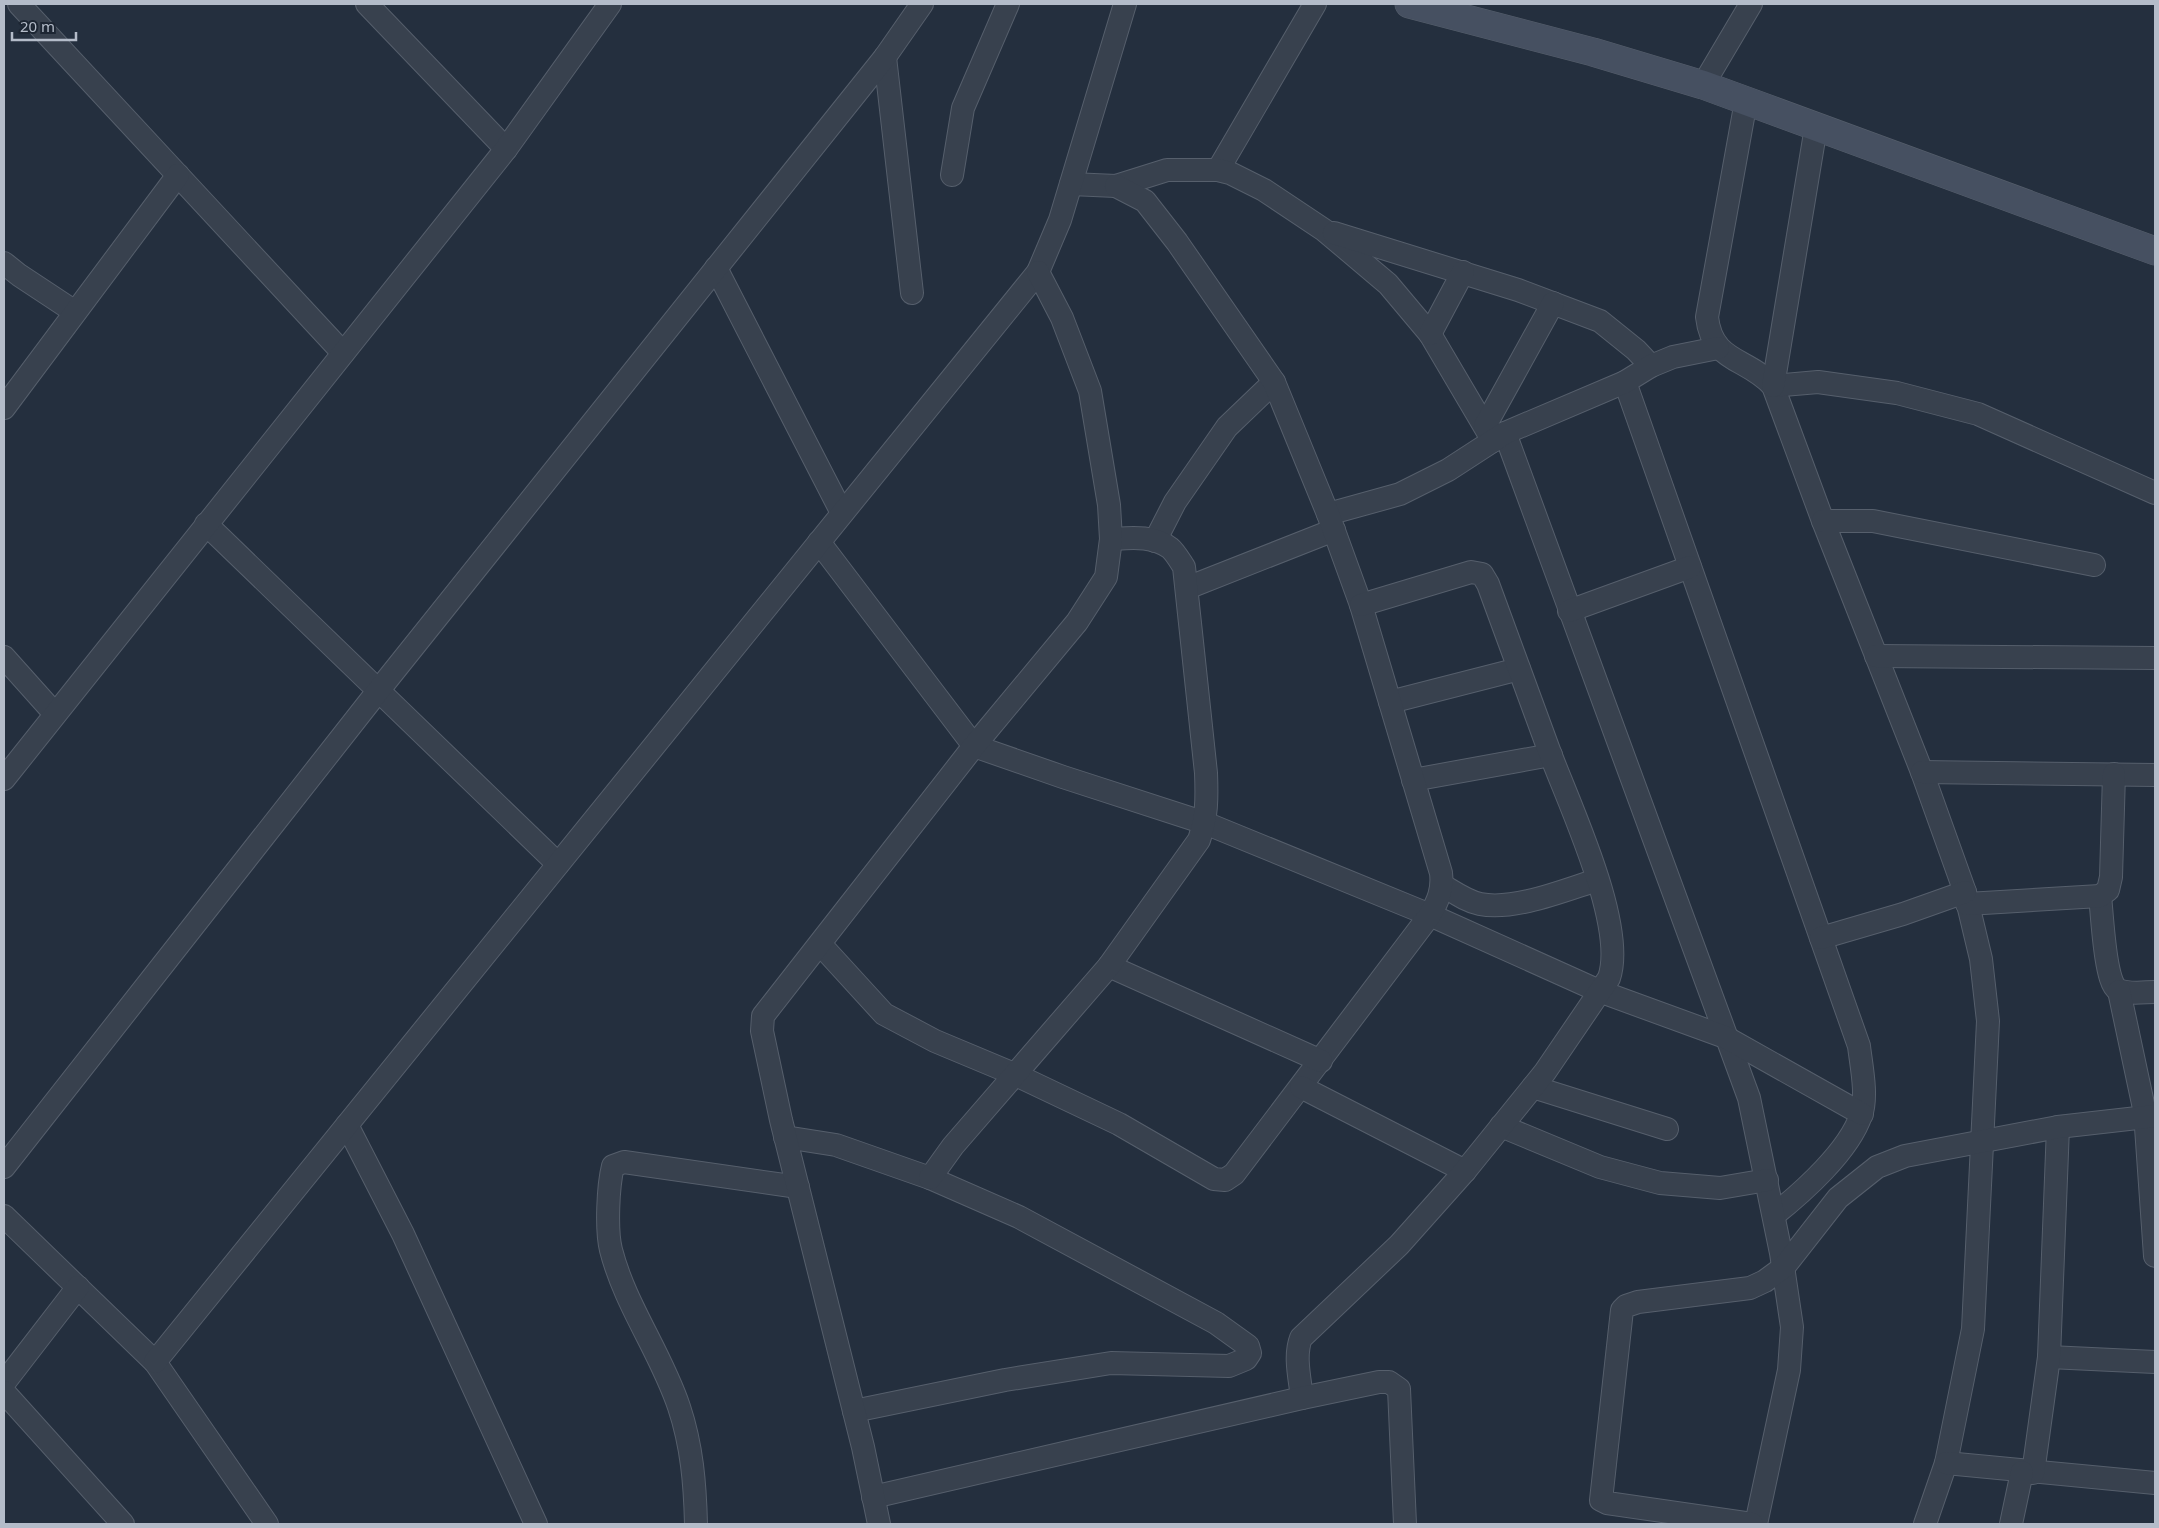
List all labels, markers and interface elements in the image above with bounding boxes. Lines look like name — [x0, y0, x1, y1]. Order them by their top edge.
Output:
scale bar — [12, 10, 76, 42]
text: 20 m — [20, 16, 55, 36]

